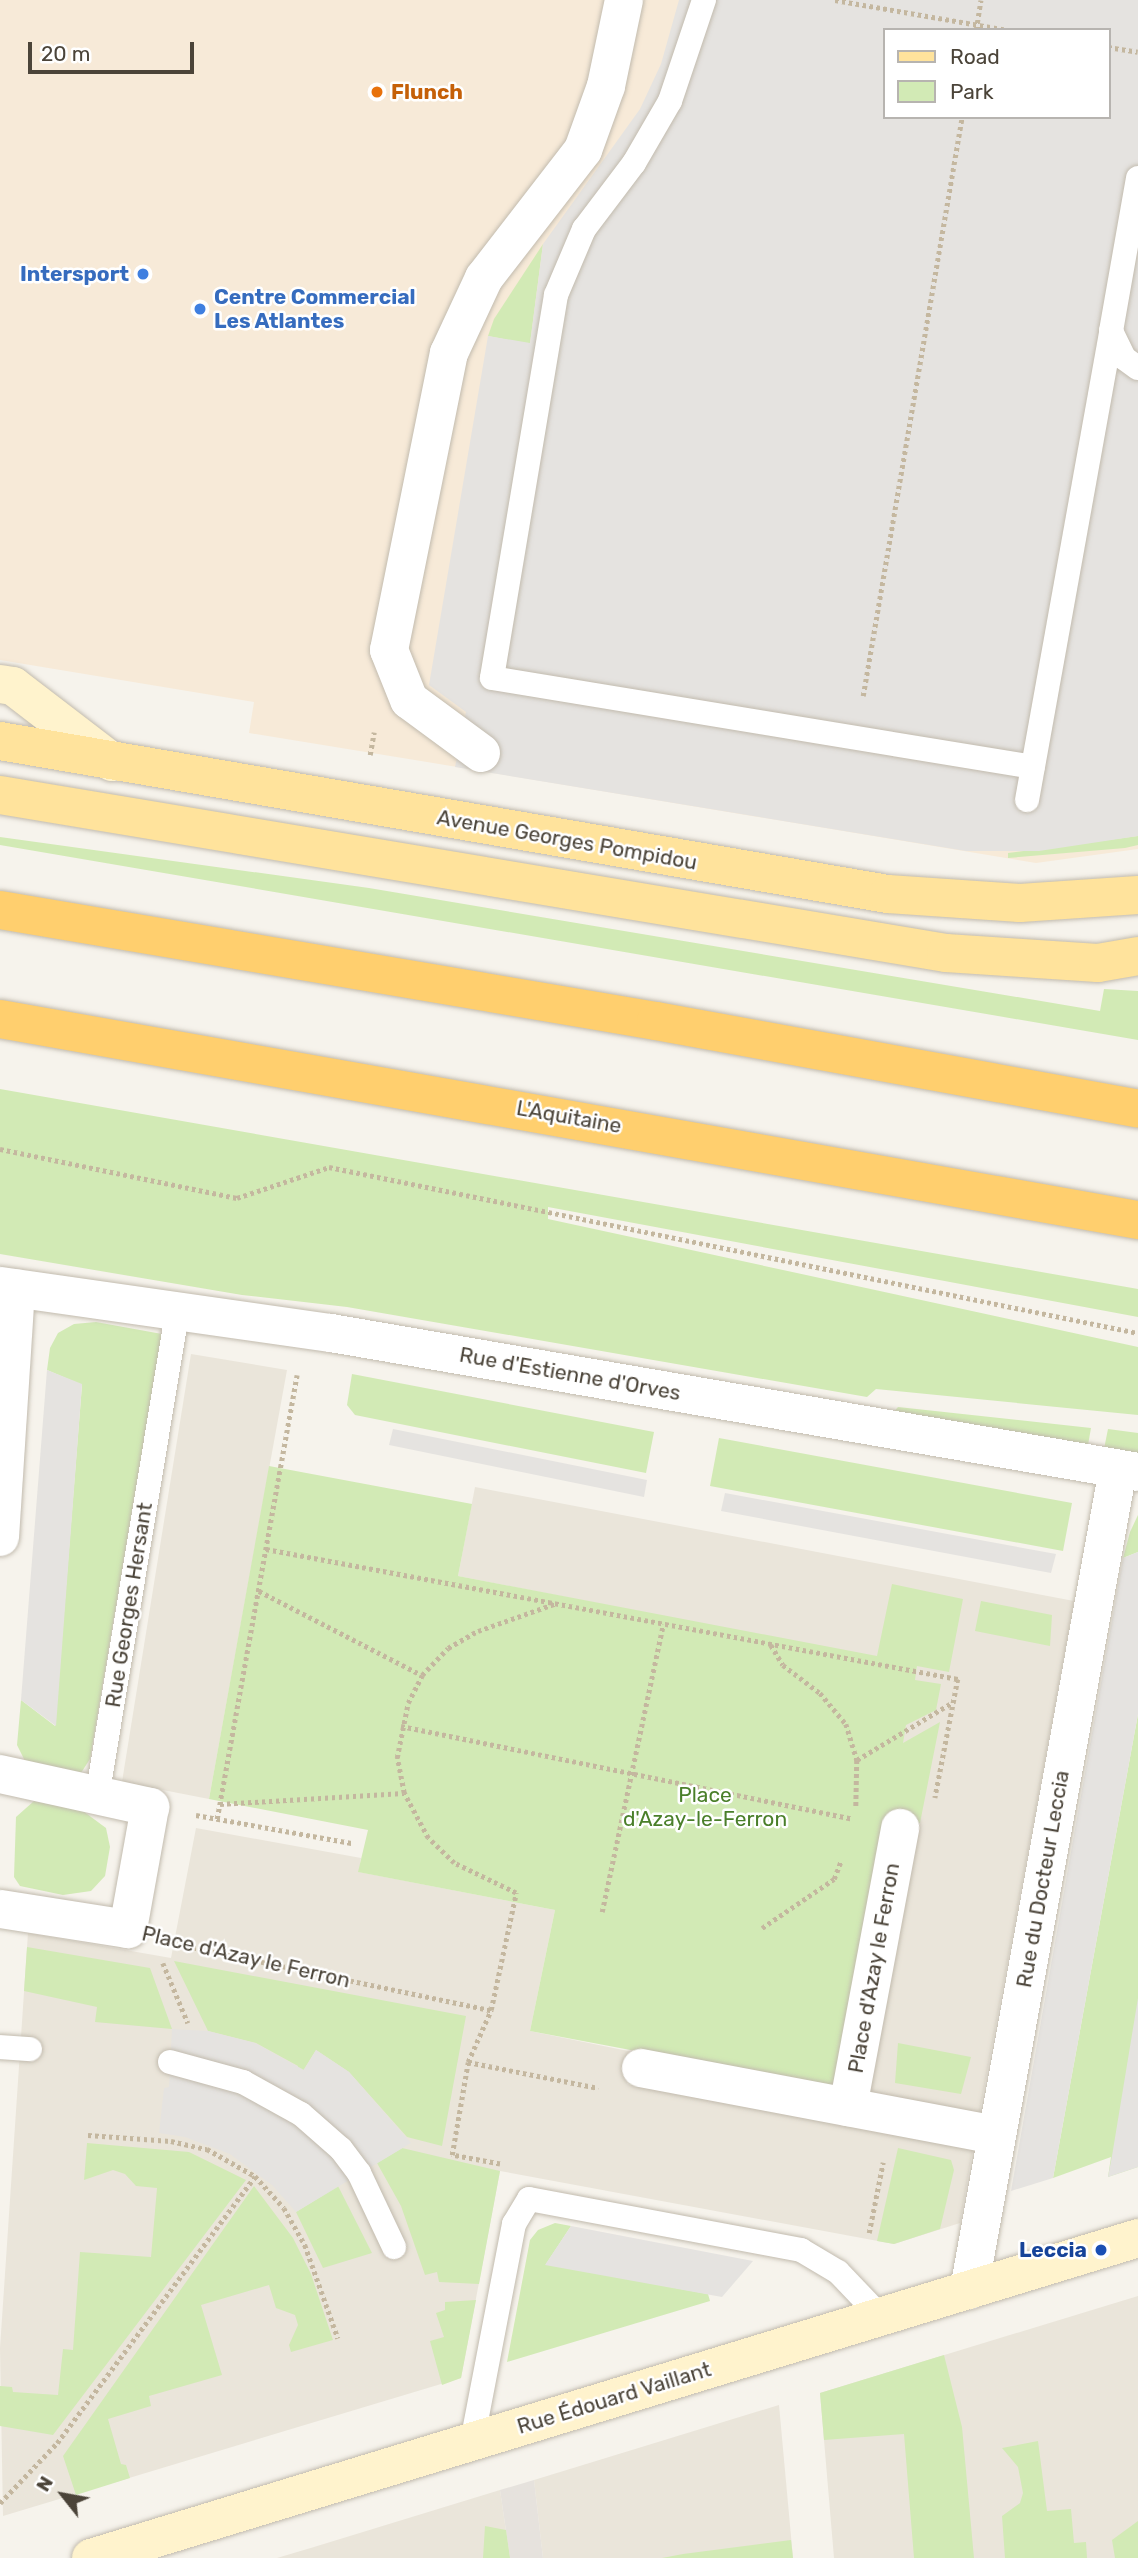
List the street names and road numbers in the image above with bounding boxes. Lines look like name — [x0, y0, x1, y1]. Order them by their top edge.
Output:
street label: Avenue Georges Pompidou — [435, 805, 699, 875]
street label: L'Aquitaine — [514, 1095, 624, 1139]
street label: Rue d'Estienne d'Orves — [457, 1342, 683, 1406]
street label: Rue Georges Hersant — [100, 1501, 158, 1709]
street label: Rue du Docteur Leccia — [1011, 1768, 1075, 1990]
street label: Place d'Azay le Ferron — [843, 1861, 905, 2075]
street label: Place d'Azay le Ferron — [139, 1921, 353, 1993]
street label: Rue Édouard Vaillant — [514, 2356, 714, 2440]

